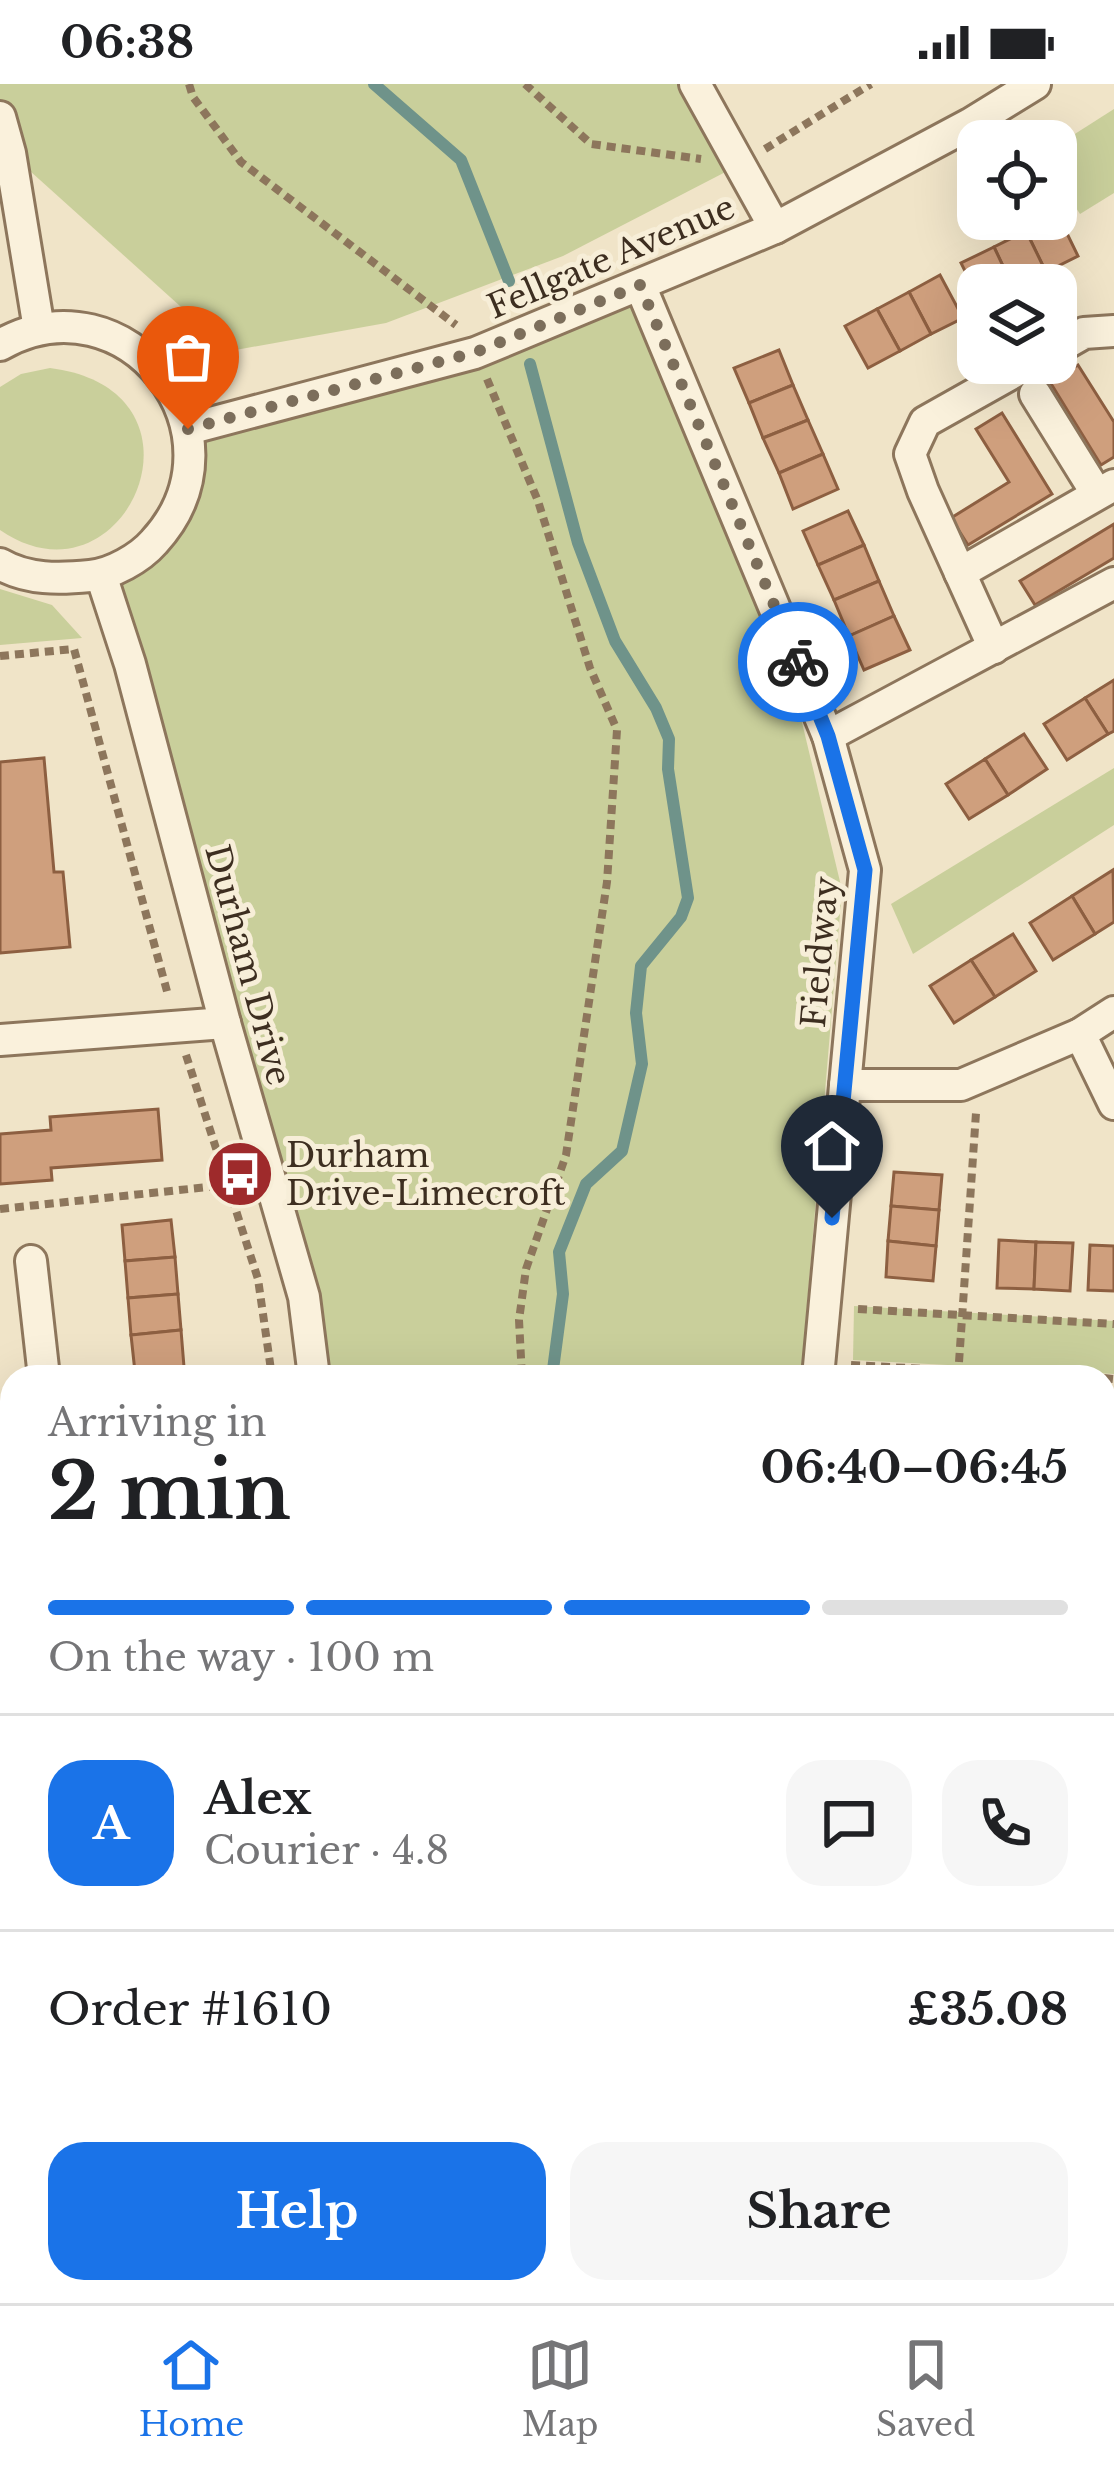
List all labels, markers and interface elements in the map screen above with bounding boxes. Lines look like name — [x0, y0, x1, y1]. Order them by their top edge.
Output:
text: 06:38 — [60, 14, 194, 70]
map controls — [957, 120, 1077, 384]
button: locate — [957, 120, 1077, 240]
street label: Fellgate Avenue — [481, 186, 741, 328]
button: layers — [957, 264, 1077, 384]
pin — [137, 306, 239, 429]
icon: bag — [155, 324, 221, 390]
courier — [738, 602, 858, 722]
icon: bike — [765, 629, 831, 695]
street label: Durham Drive — [196, 840, 300, 1090]
street label: Fieldway — [793, 875, 847, 1029]
pin — [781, 1095, 883, 1218]
icon: home — [799, 1113, 865, 1179]
place label: Durham Drive-Limecroft — [286, 1135, 566, 1214]
bus stop icon: Durham Drive-Limecroft — [205, 1139, 275, 1209]
text: Arriving in — [48, 1398, 267, 1447]
text: 06:40–06:45 — [760, 1439, 1068, 1495]
text: 2 min — [48, 1443, 291, 1540]
text: On the way · 100 m — [48, 1633, 434, 1682]
button: chat — [786, 1760, 912, 1886]
button: phone — [942, 1760, 1068, 1886]
text: Alex — [204, 1770, 311, 1826]
text: A — [93, 1795, 129, 1851]
text: Courier · 4.8 — [204, 1826, 449, 1875]
text: Order #1610 — [48, 1981, 332, 2037]
text: £35.08 — [907, 1981, 1068, 2037]
button: Help — [48, 2142, 546, 2280]
button: Share — [570, 2142, 1068, 2280]
tab: Home — [139, 2332, 244, 2445]
tab: Map — [522, 2332, 598, 2445]
tab: Saved — [876, 2332, 975, 2445]

